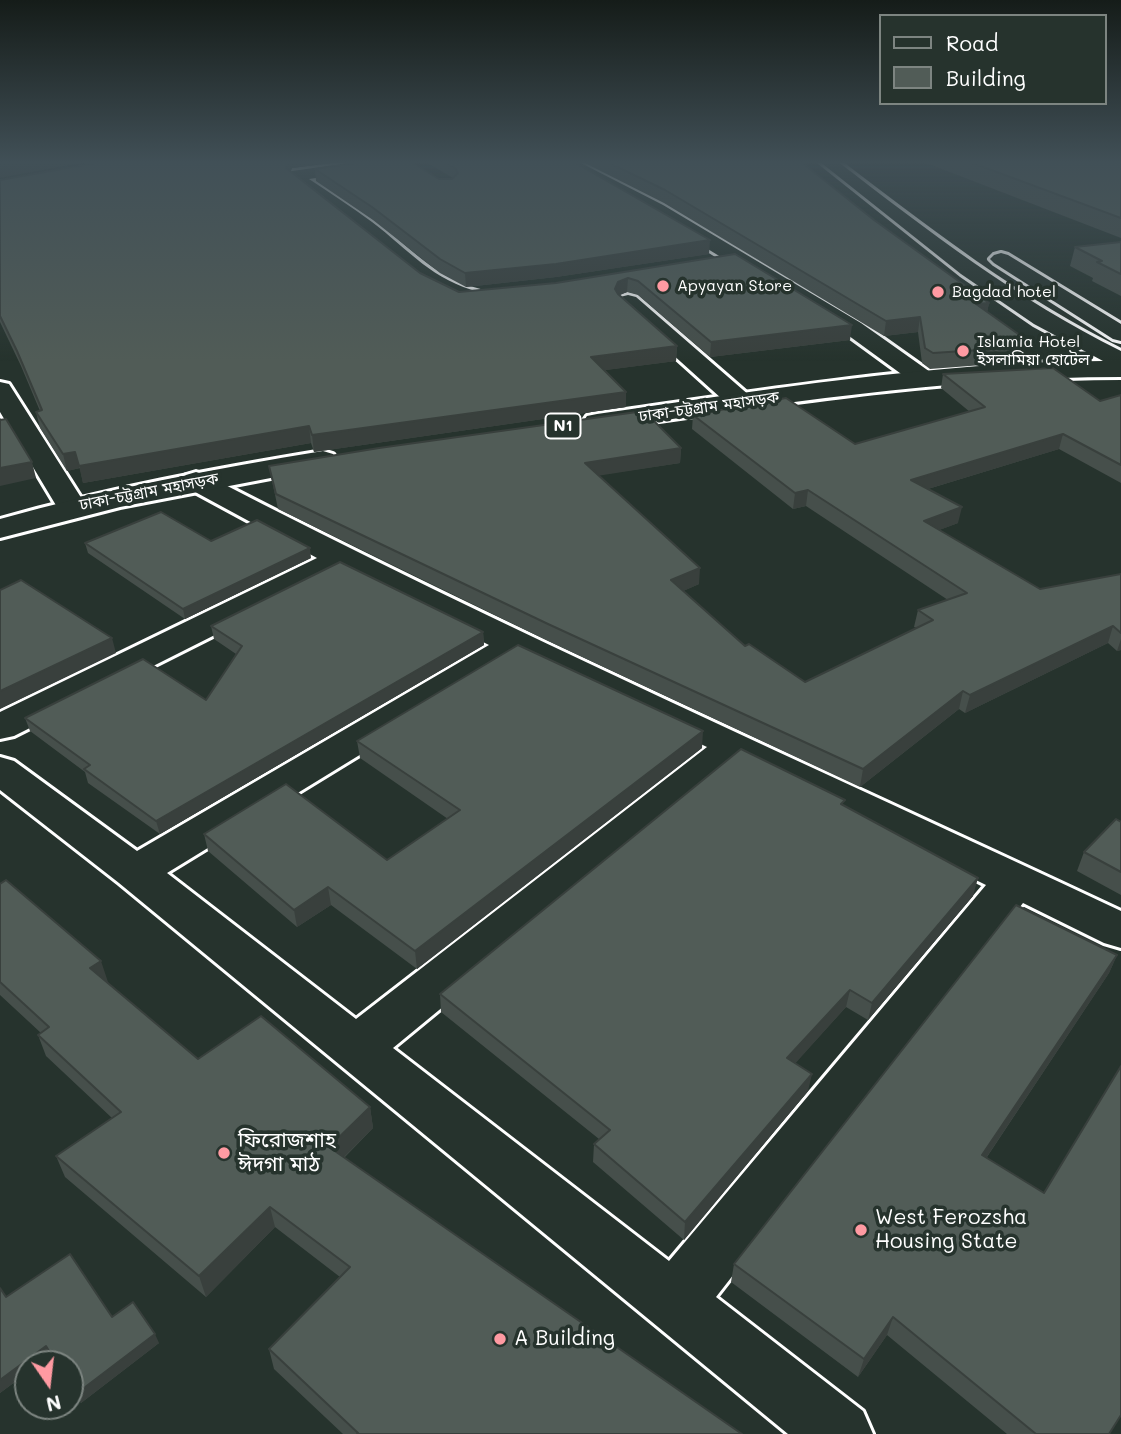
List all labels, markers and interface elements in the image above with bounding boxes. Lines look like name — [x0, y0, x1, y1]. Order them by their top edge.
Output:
legend — [880, 14, 1107, 105]
text: Road — [946, 29, 998, 56]
text: Building — [946, 64, 1026, 91]
place label: Apyayan Store — [677, 276, 792, 296]
marker: Apyayan Store — [655, 278, 671, 294]
place label: Bagdad hotel — [952, 282, 1056, 302]
marker: Bagdad hotel — [930, 284, 946, 300]
place label: Islamia Hotel ইসলামিয়া হোটেল — [977, 332, 1090, 370]
marker: Islamia Hotel ইসলামিয়া হোটেল — [955, 343, 971, 359]
street label: ঢাকা-চট্টগ্রাম মহাসড়ক — [638, 388, 780, 426]
road number: N1 — [546, 414, 580, 438]
street label: ঢাকা-চট্টগ্রাম মহাসড়ক — [78, 469, 220, 515]
place label: ফিরোজশাহ ঈদগা মাঠ — [238, 1128, 336, 1178]
marker: ফিরোজশাহ ঈদগা মাঠ — [216, 1145, 232, 1161]
place label: West Ferozsha Housing State — [875, 1205, 1027, 1255]
marker: West Ferozsha Housing State — [853, 1222, 869, 1238]
place label: A Building — [514, 1326, 615, 1352]
marker: A Building — [492, 1331, 508, 1347]
north arrow — [14, 1350, 84, 1420]
text: N — [44, 1390, 64, 1418]

